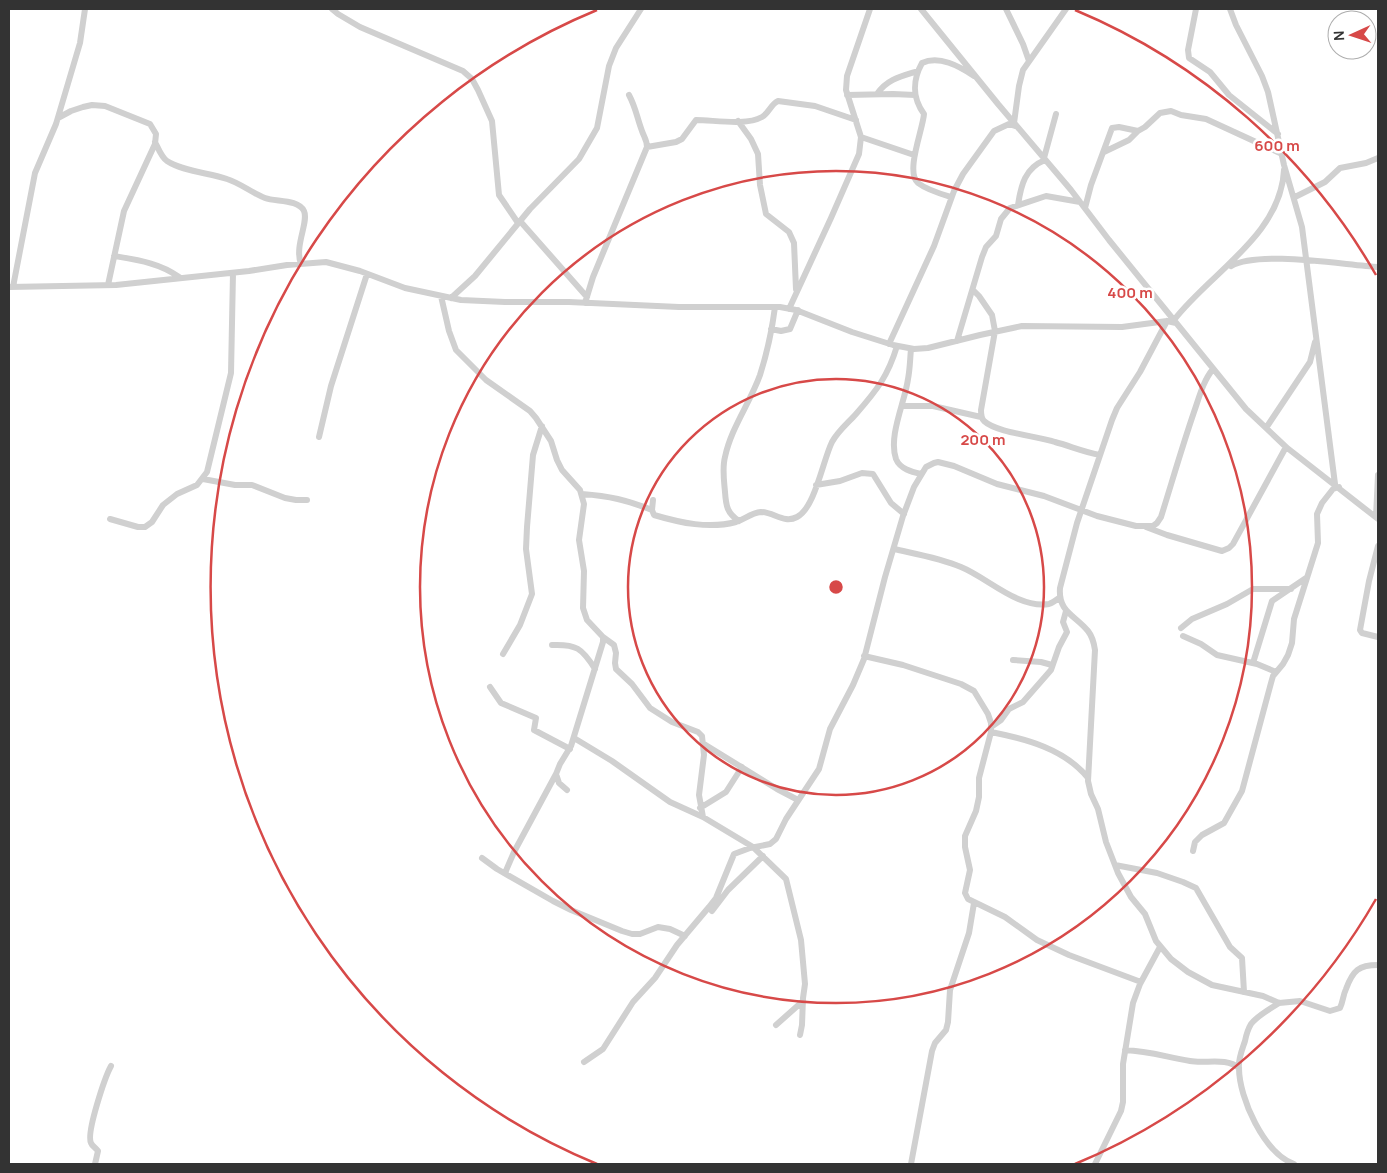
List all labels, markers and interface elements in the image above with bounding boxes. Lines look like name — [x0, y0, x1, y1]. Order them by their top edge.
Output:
north arrow — [1327, 10, 1377, 60]
text: N — [1329, 30, 1348, 41]
text: 600 m — [1254, 135, 1300, 156]
text: 400 m — [1107, 282, 1153, 303]
text: 200 m — [960, 429, 1006, 450]
centre of rings — [827, 578, 845, 596]

